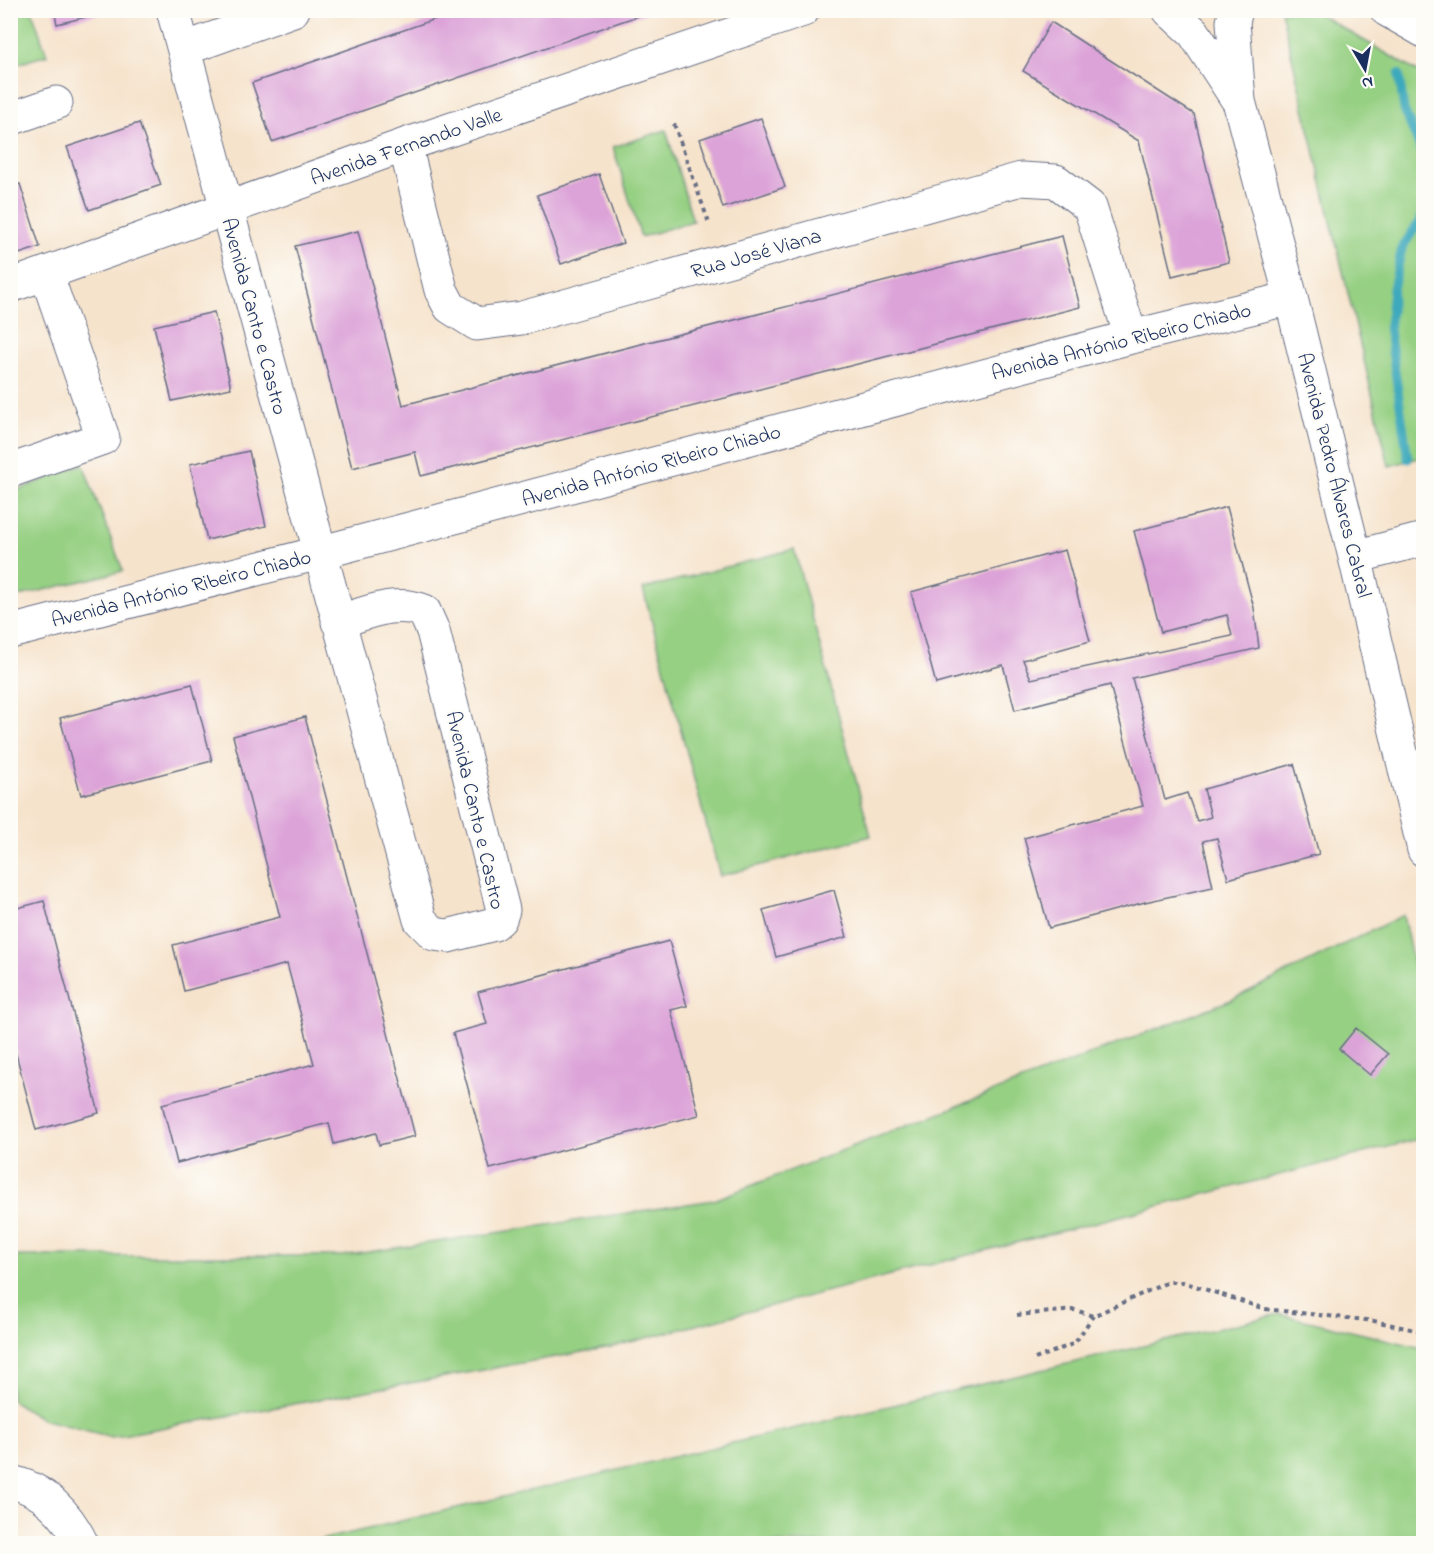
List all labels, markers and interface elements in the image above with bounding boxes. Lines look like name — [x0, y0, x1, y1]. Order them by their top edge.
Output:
north arrow — [1335, 39, 1395, 99]
text: N — [1360, 69, 1375, 95]
street label: Avenida Fernando Valle — [307, 101, 507, 195]
street label: Avenida Canto e Castro — [212, 215, 294, 418]
street label: Rua José Viana — [688, 222, 825, 288]
street label: Avenida António Ribeiro Chiado — [988, 296, 1255, 390]
street label: Avenida Pedro Álvares Cabral — [1288, 350, 1379, 601]
street label: Avenida António Ribeiro Chiado — [519, 418, 784, 516]
street label: Avenida António Ribeiro Chiado — [48, 543, 315, 637]
street label: Avenida Canto e Castro — [437, 708, 511, 913]

